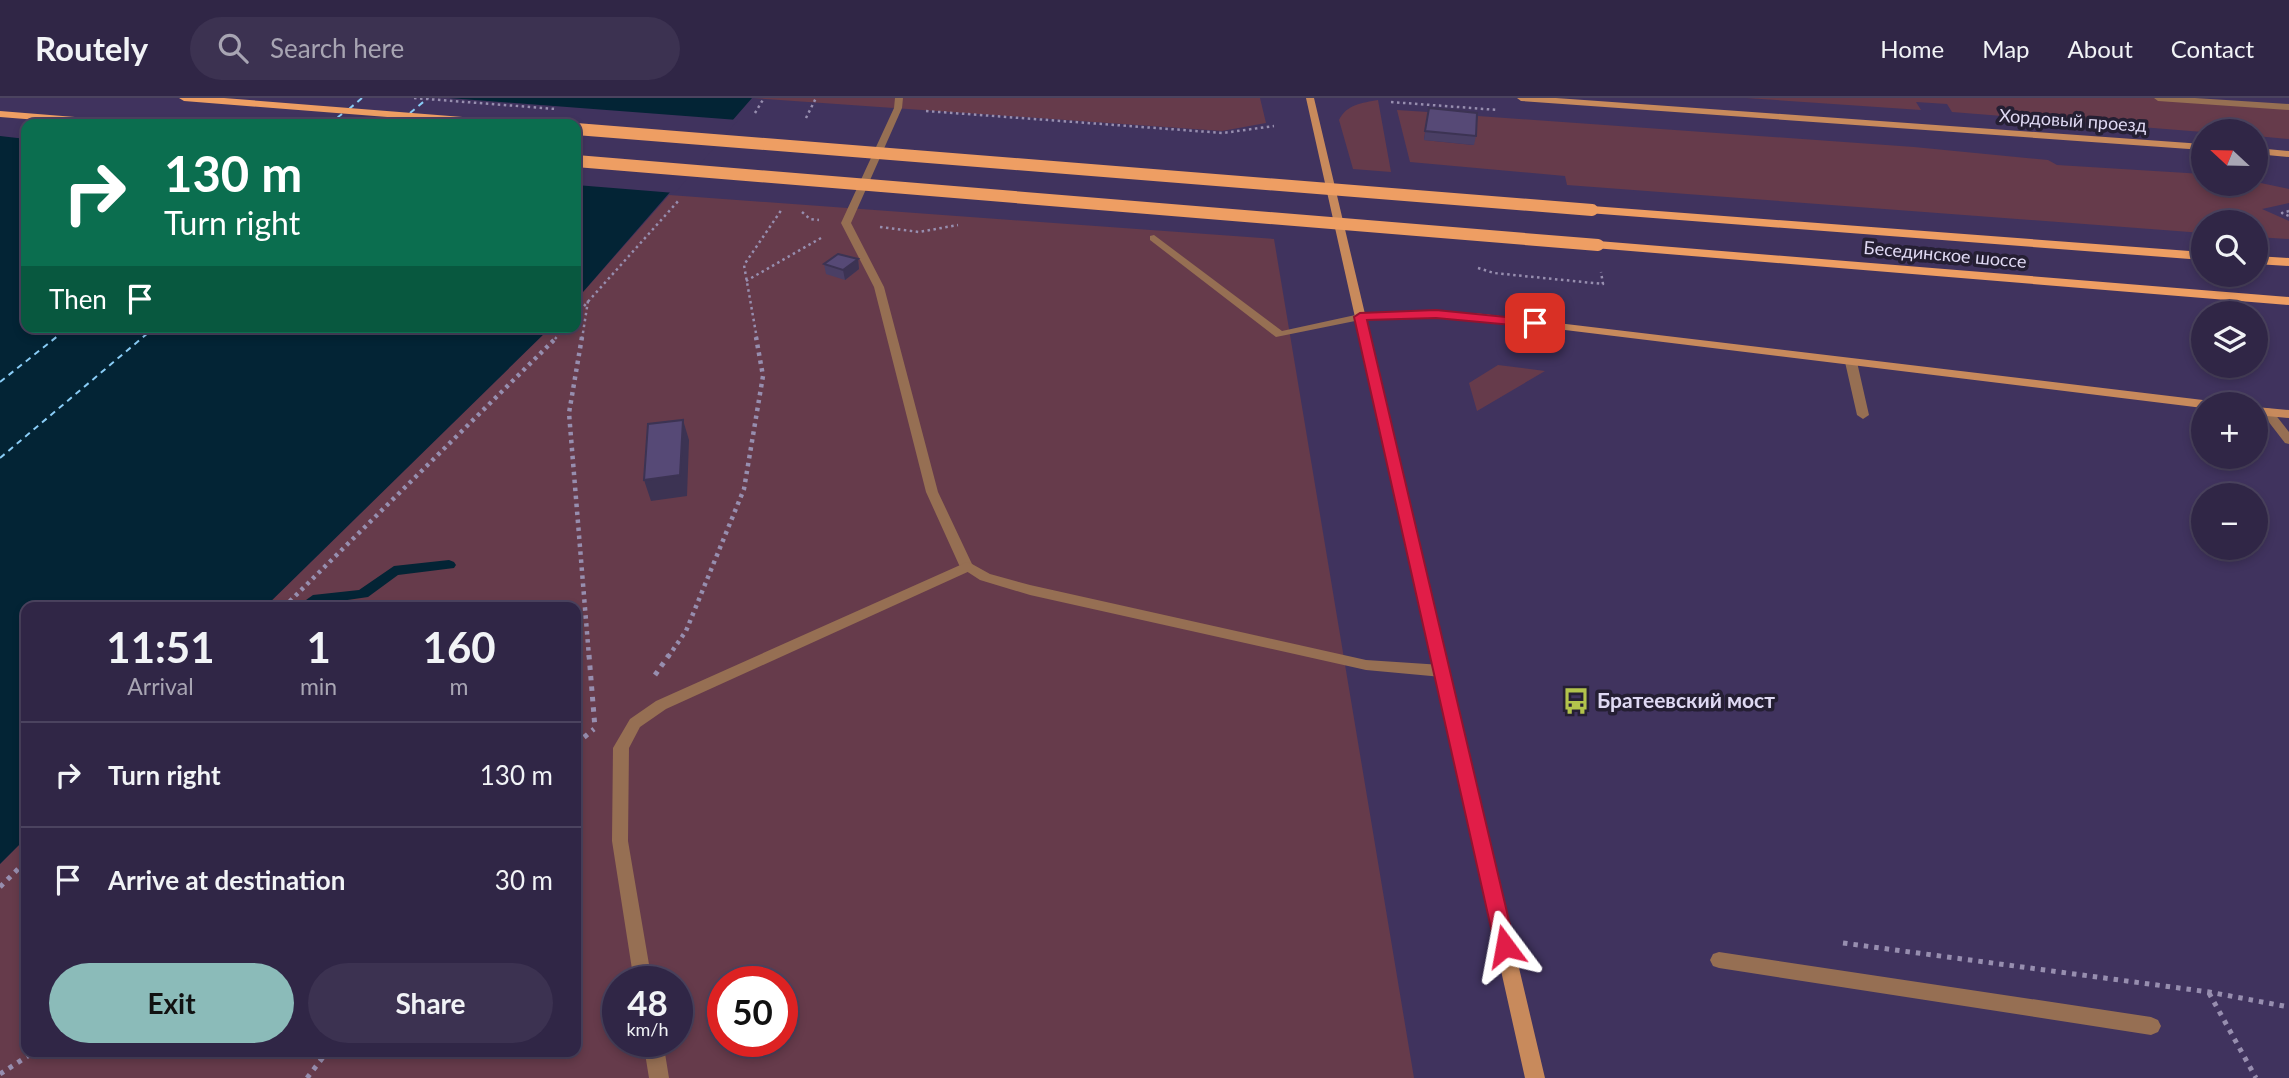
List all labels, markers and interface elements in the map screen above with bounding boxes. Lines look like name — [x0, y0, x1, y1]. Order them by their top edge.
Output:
search box — [190, 17, 680, 80]
text: Routely — [35, 28, 148, 68]
icon: search — [214, 29, 252, 67]
text: Search here — [270, 32, 404, 64]
text: Home — [1880, 34, 1944, 63]
text: Map — [1982, 34, 2030, 63]
text: About — [2068, 34, 2133, 63]
text: Contact — [2171, 34, 2254, 63]
street label: Хордовый проезд — [1998, 104, 2148, 136]
north arrow — [2191, 119, 2268, 196]
map controls — [2191, 119, 2268, 560]
text: 130 m — [164, 144, 302, 202]
icon: right — [49, 147, 140, 238]
text: Turn right — [164, 203, 300, 242]
button: search — [2191, 210, 2268, 287]
street label: Бесединское шоссе — [1863, 236, 2027, 272]
icon: arrive — [121, 280, 159, 318]
text: Then — [49, 283, 107, 315]
pin — [1505, 293, 1565, 353]
button: layers — [2191, 301, 2268, 378]
icon: arrive — [1516, 304, 1554, 342]
button: + — [2191, 392, 2268, 469]
button: − — [2191, 483, 2268, 560]
text: 11:51 — [106, 622, 215, 672]
text: 1 — [306, 622, 331, 672]
text: 160 — [423, 622, 496, 672]
text: Arrival — [127, 672, 194, 700]
text: min — [300, 672, 337, 700]
text: m — [450, 672, 469, 700]
bus stop icon: Братеевский мост — [1561, 686, 1591, 716]
place label: Братеевский мост — [1597, 687, 1775, 712]
icon: right — [49, 756, 87, 794]
text: Turn right — [108, 759, 221, 791]
text: 130 m — [480, 759, 553, 791]
icon: arrive — [49, 861, 87, 899]
text: Arrive at destination — [108, 864, 345, 896]
text: 30 m — [495, 864, 553, 896]
position arrow — [1468, 909, 1542, 983]
button: Exit — [49, 963, 294, 1043]
button: Share — [308, 963, 553, 1043]
speed limit sign: 50 — [707, 966, 798, 1057]
text: 48 — [627, 981, 668, 1023]
text: km/h — [626, 1018, 669, 1040]

